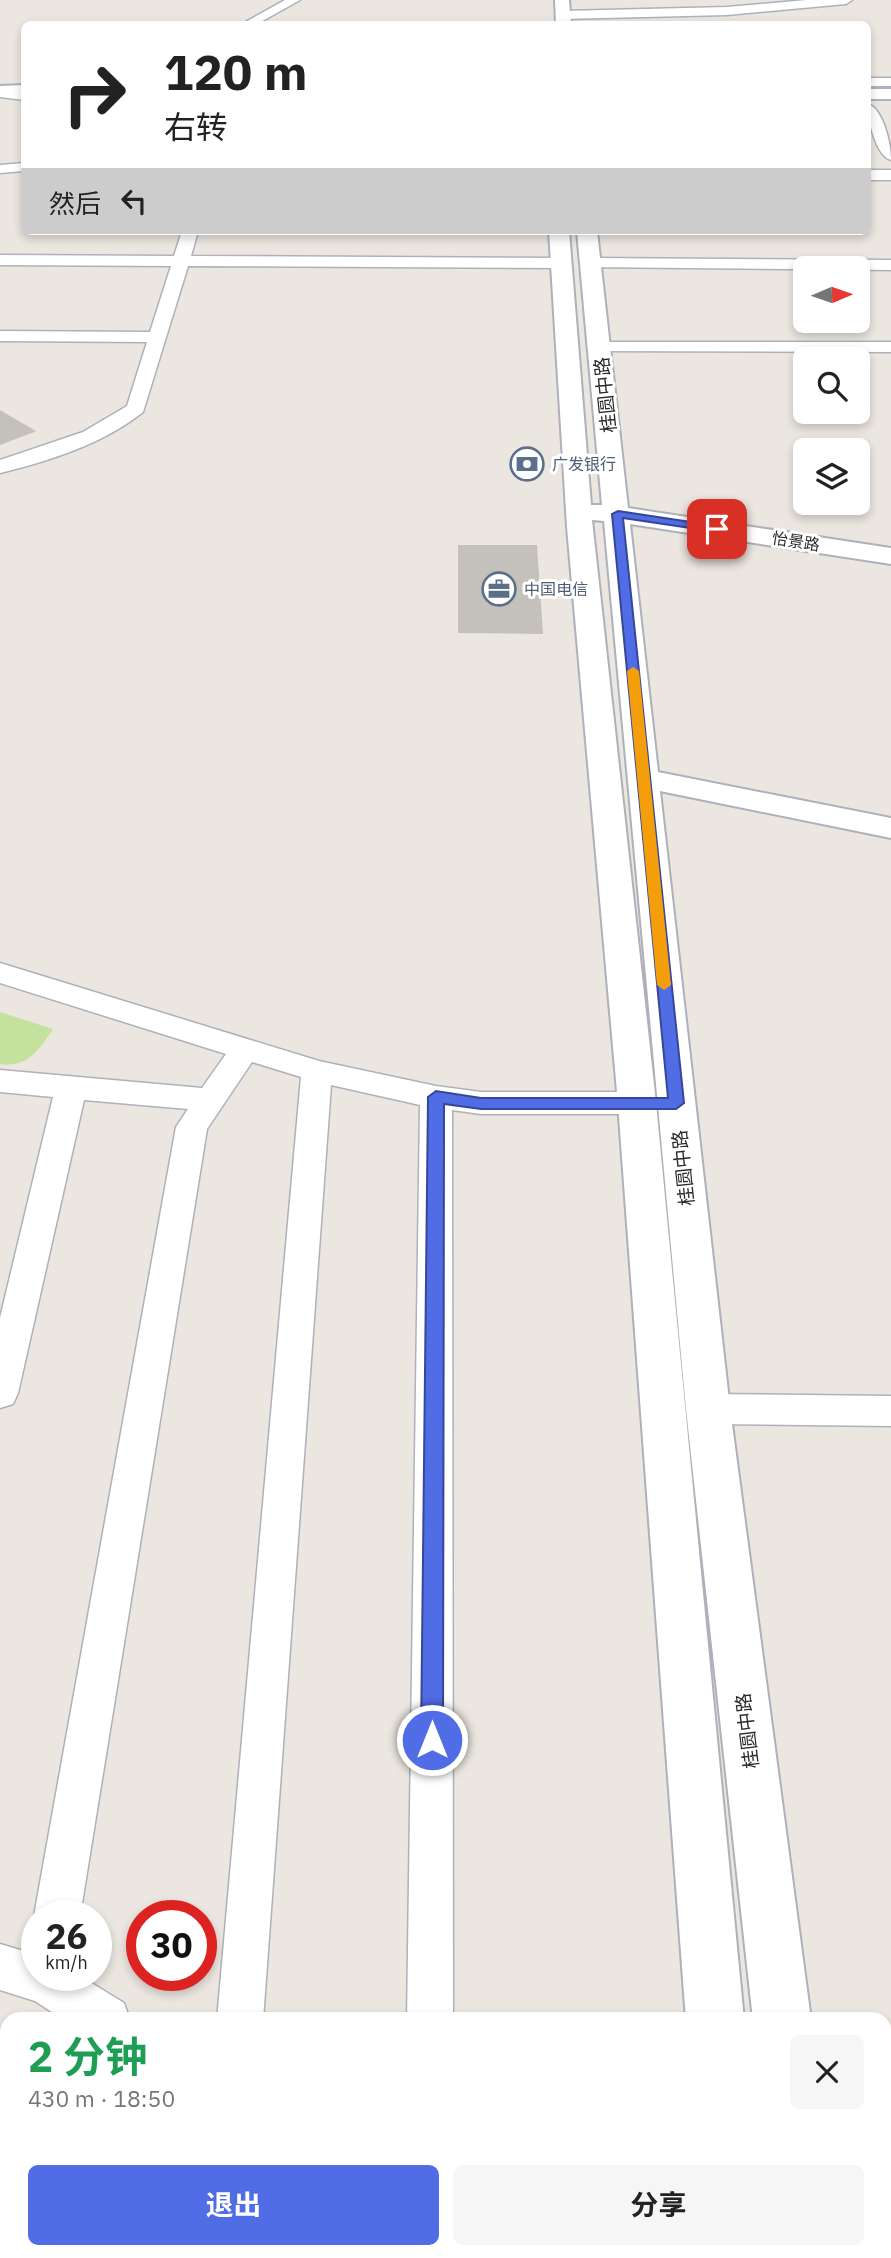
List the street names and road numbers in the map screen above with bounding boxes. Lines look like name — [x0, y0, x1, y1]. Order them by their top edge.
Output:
street label: 桂圆中路 — [589, 356, 621, 434]
street label: 怡景路 — [771, 527, 821, 555]
street label: 桂圆中路 — [667, 1129, 699, 1207]
street label: 桂圆中路 — [730, 1692, 764, 1770]

